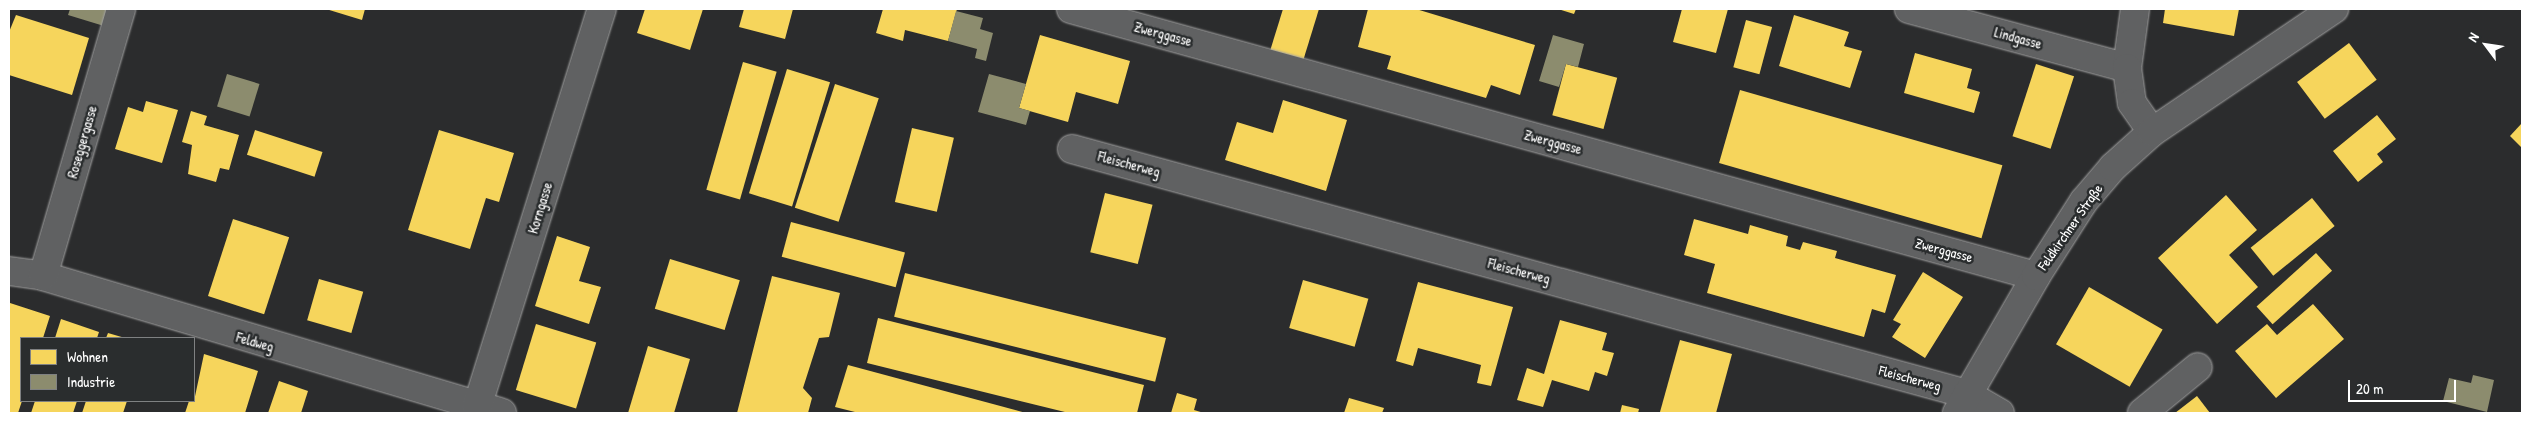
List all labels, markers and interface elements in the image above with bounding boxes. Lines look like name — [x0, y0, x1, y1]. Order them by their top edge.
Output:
street label: Zwerggasse — [1132, 18, 1194, 50]
north arrow — [2461, 20, 2511, 70]
street label: Lindgasse — [1993, 24, 2043, 52]
text: N — [2463, 29, 2483, 45]
street label: Roseggergasse — [64, 104, 100, 180]
street label: Zwerggasse — [1522, 126, 1584, 158]
street label: Fleischerweg — [1096, 148, 1162, 180]
street label: Korngasse — [524, 180, 556, 236]
street label: Feldkirchner Straße — [2034, 181, 2106, 273]
street label: Zwerggasse — [1913, 234, 1975, 266]
street label: Fleischerweg — [1486, 255, 1552, 287]
street label: Feldweg — [234, 329, 276, 355]
legend — [20, 337, 195, 402]
text: Wohnen — [67, 346, 108, 367]
street label: Fleischerweg — [1877, 362, 1943, 394]
scale bar — [2351, 370, 2458, 402]
text: Industrie — [67, 371, 115, 392]
text: 20 m — [2356, 378, 2383, 399]

